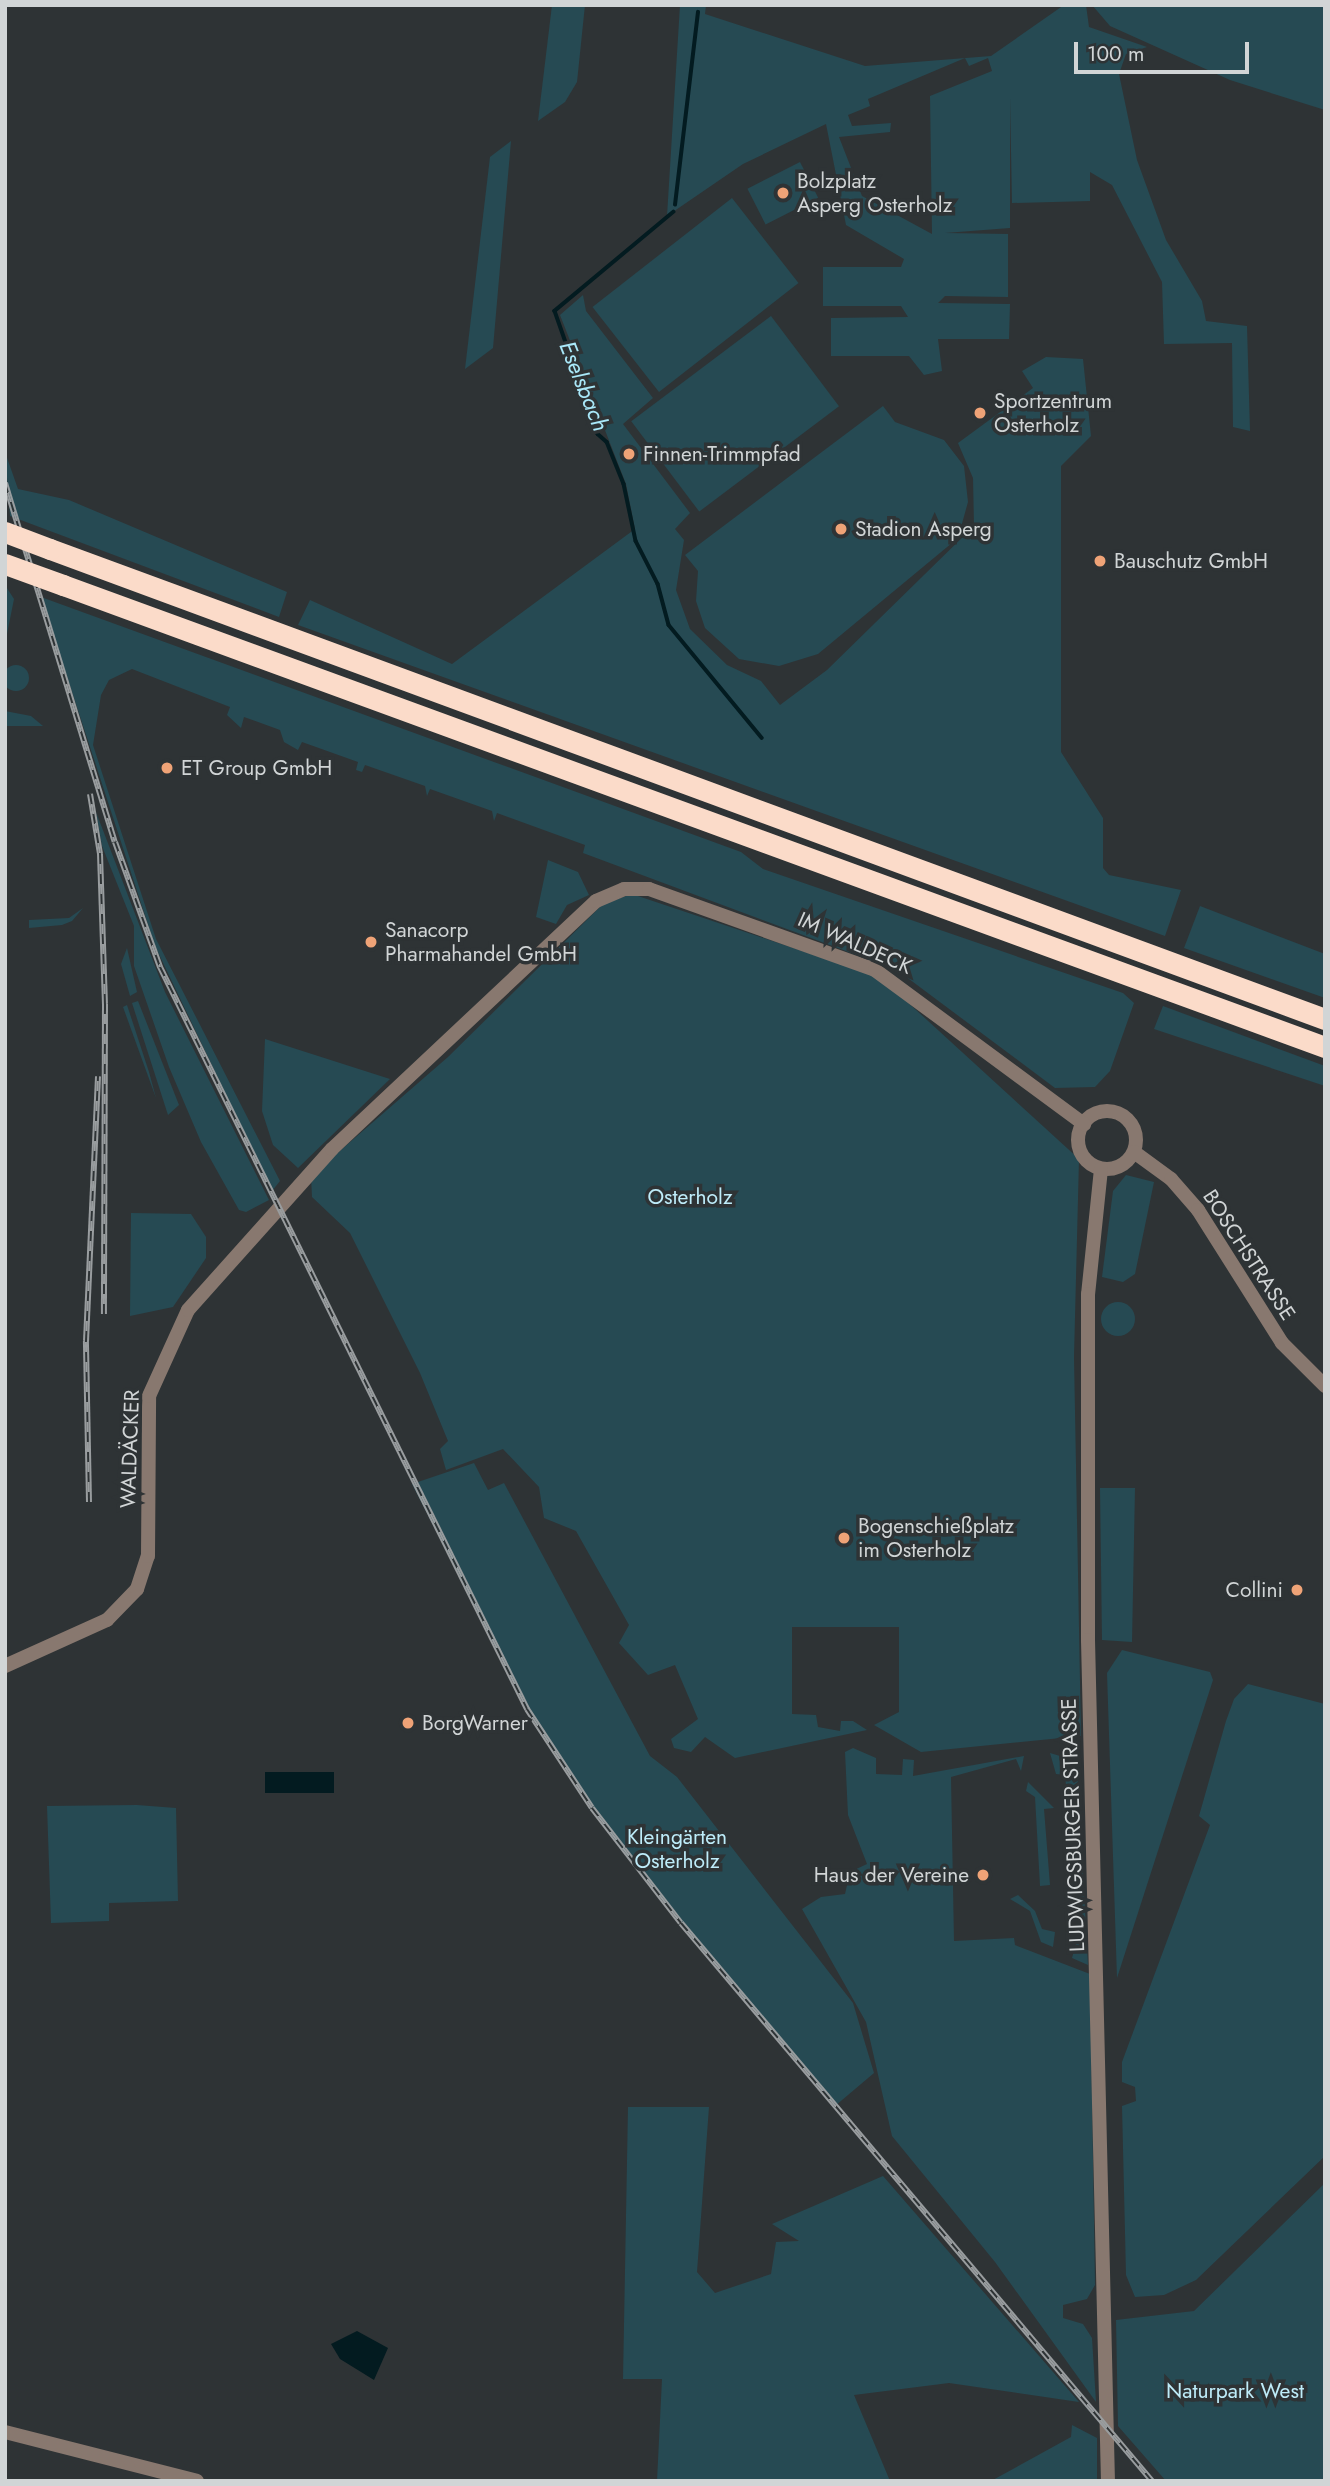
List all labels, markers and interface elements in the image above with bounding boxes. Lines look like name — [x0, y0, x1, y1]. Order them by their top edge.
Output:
scale bar — [1078, 28, 1253, 72]
text: 100 m — [1087, 39, 1144, 69]
place label: Bolzplatz Asperg Osterholz — [797, 168, 952, 218]
marker: Bolzplatz Asperg Osterholz — [775, 185, 791, 201]
water label: Eselsbach — [553, 337, 615, 435]
place label: Sportzentrum Osterholz — [994, 388, 1112, 438]
marker: Sportzentrum Osterholz — [972, 405, 988, 421]
place label: Finnen-Trimmpfad — [643, 441, 801, 467]
marker: Finnen-Trimmpfad — [621, 446, 637, 462]
place label: Stadion Asperg — [855, 516, 992, 542]
marker: Stadion Asperg — [833, 521, 849, 537]
place label: Bauschutz GmbH — [1114, 548, 1268, 574]
marker: Bauschutz GmbH — [1092, 553, 1108, 569]
place label: ET Group GmbH — [181, 755, 332, 781]
marker: ET Group GmbH — [159, 760, 175, 776]
street label: IM WALDECK — [794, 907, 916, 979]
place label: Sanacorp Pharmahandel GmbH — [385, 917, 577, 967]
marker: Sanacorp Pharmahandel GmbH — [363, 934, 379, 950]
park label: Osterholz — [647, 1184, 733, 1210]
street label: BOSCHSTRASSE — [1197, 1185, 1301, 1325]
street label: WALDÄCKER — [115, 1389, 145, 1509]
place label: Bogenschießplatz im Osterholz — [858, 1513, 1014, 1563]
marker: Bogenschießplatz im Osterholz — [836, 1530, 852, 1546]
place label: Collini — [1226, 1577, 1283, 1603]
marker: Collini — [1289, 1582, 1305, 1598]
street label: LUDWIGSBURGER STRASSE — [1056, 1698, 1090, 1952]
place label: BorgWarner — [422, 1710, 528, 1736]
marker: BorgWarner — [400, 1715, 416, 1731]
park label: Kleingärten Osterholz — [627, 1824, 727, 1874]
place label: Haus der Vereine — [814, 1862, 969, 1888]
marker: Haus der Vereine — [975, 1867, 991, 1883]
park label: Naturpark West — [1166, 2378, 1304, 2404]

